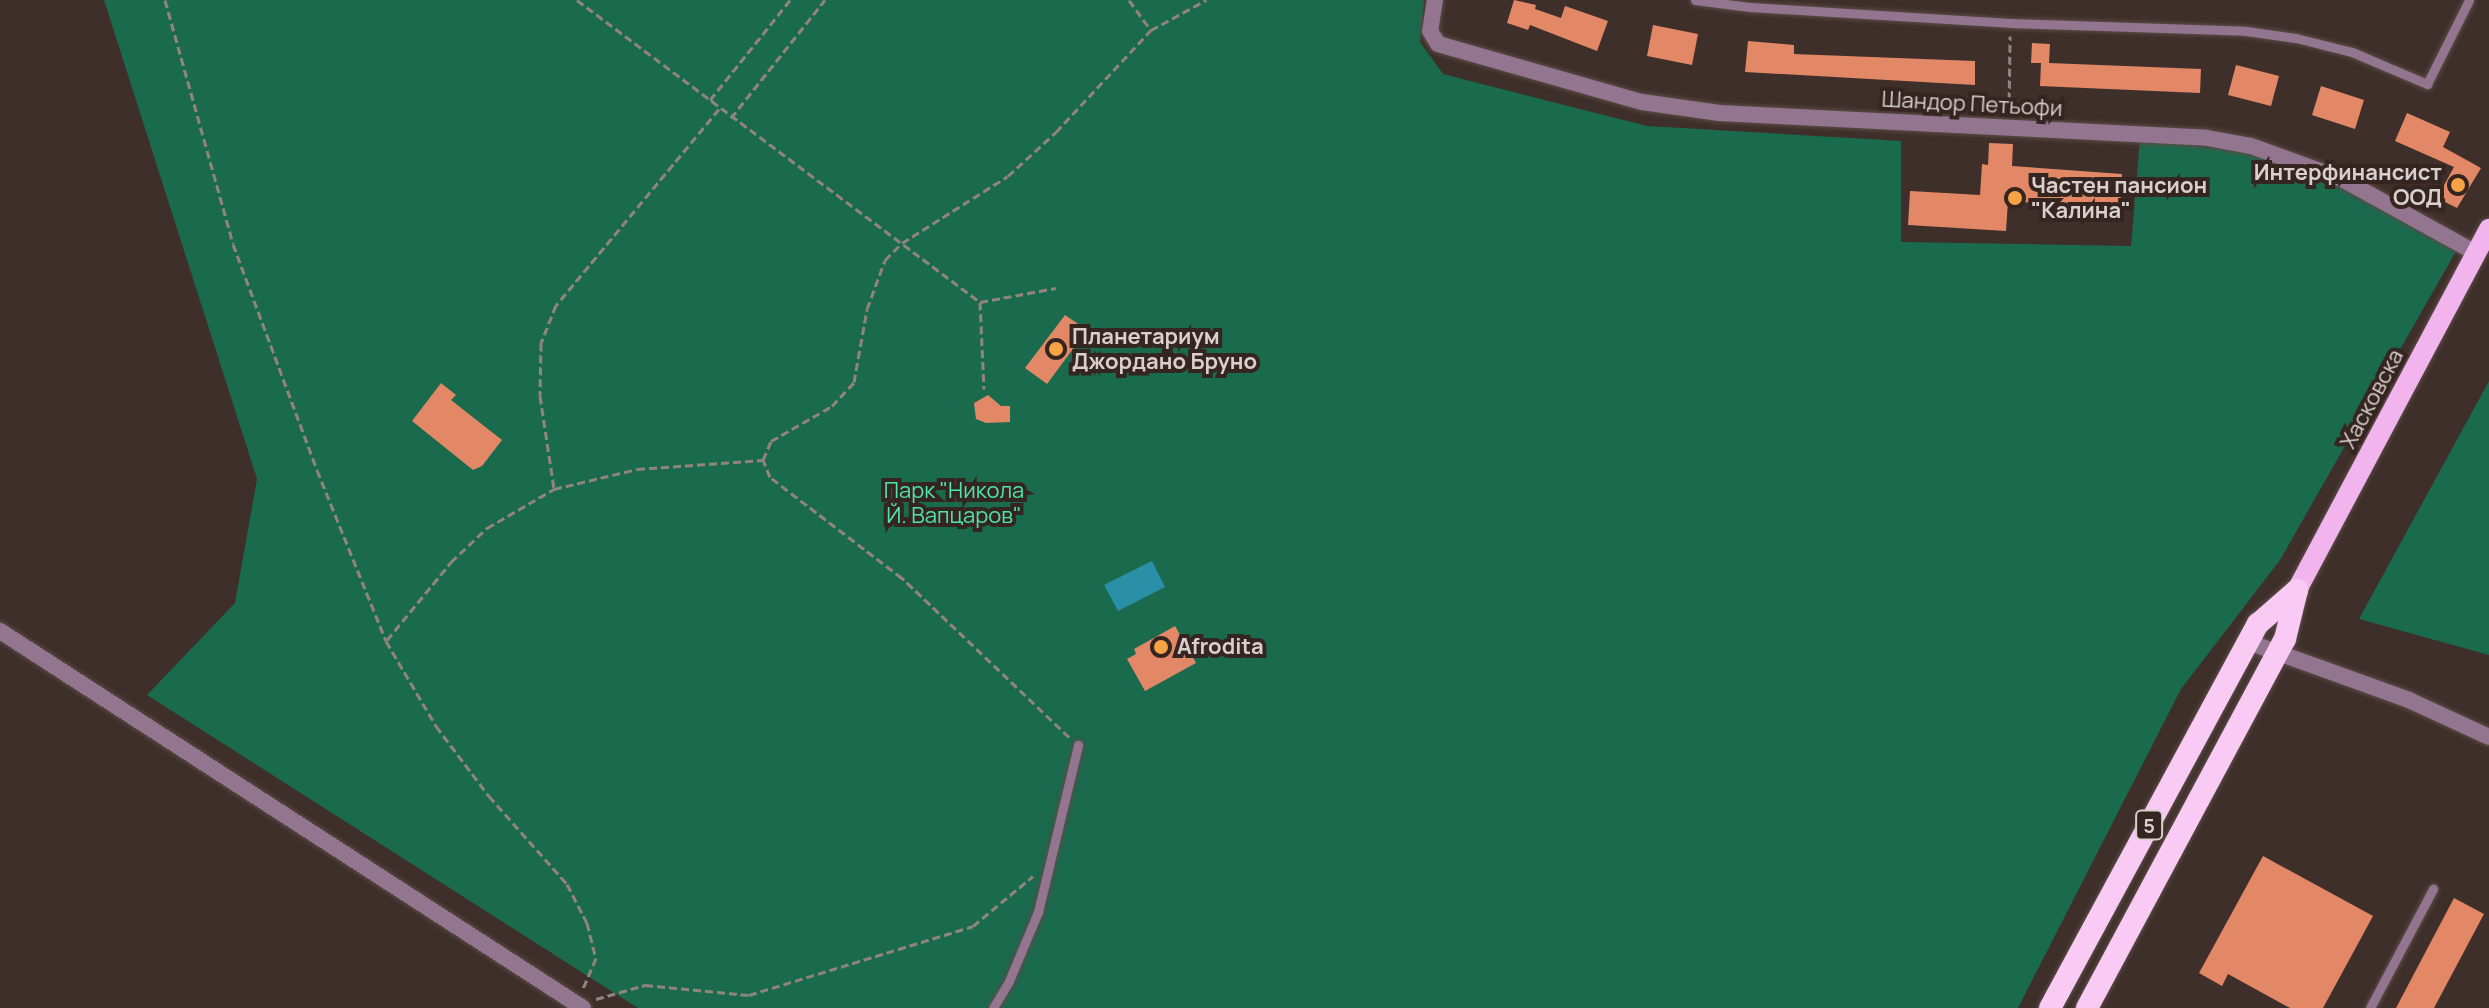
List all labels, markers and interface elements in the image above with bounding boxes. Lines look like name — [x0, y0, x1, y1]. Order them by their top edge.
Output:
street label: Шандор Петьофи — [1881, 86, 2063, 122]
place label: Интерфинансист ООД — [2254, 159, 2442, 210]
place label: Частен пансион "Калина" — [2031, 172, 2207, 224]
marker: Интерфинансист ООД — [2449, 176, 2467, 194]
marker: Частен пансион "Калина" — [2006, 189, 2024, 207]
place label: Планетариум Джордано Бруно — [1072, 323, 1257, 374]
marker: Планетариум Джордано Бруно — [1047, 340, 1065, 358]
street label: Хасковска — [2335, 345, 2409, 453]
park label: Парк "Никола Й. Вапцаров" — [884, 477, 1024, 528]
place label: Afrodita — [1177, 634, 1264, 660]
marker: Afrodita — [1152, 638, 1170, 656]
road number: 5 — [2135, 809, 2163, 841]

